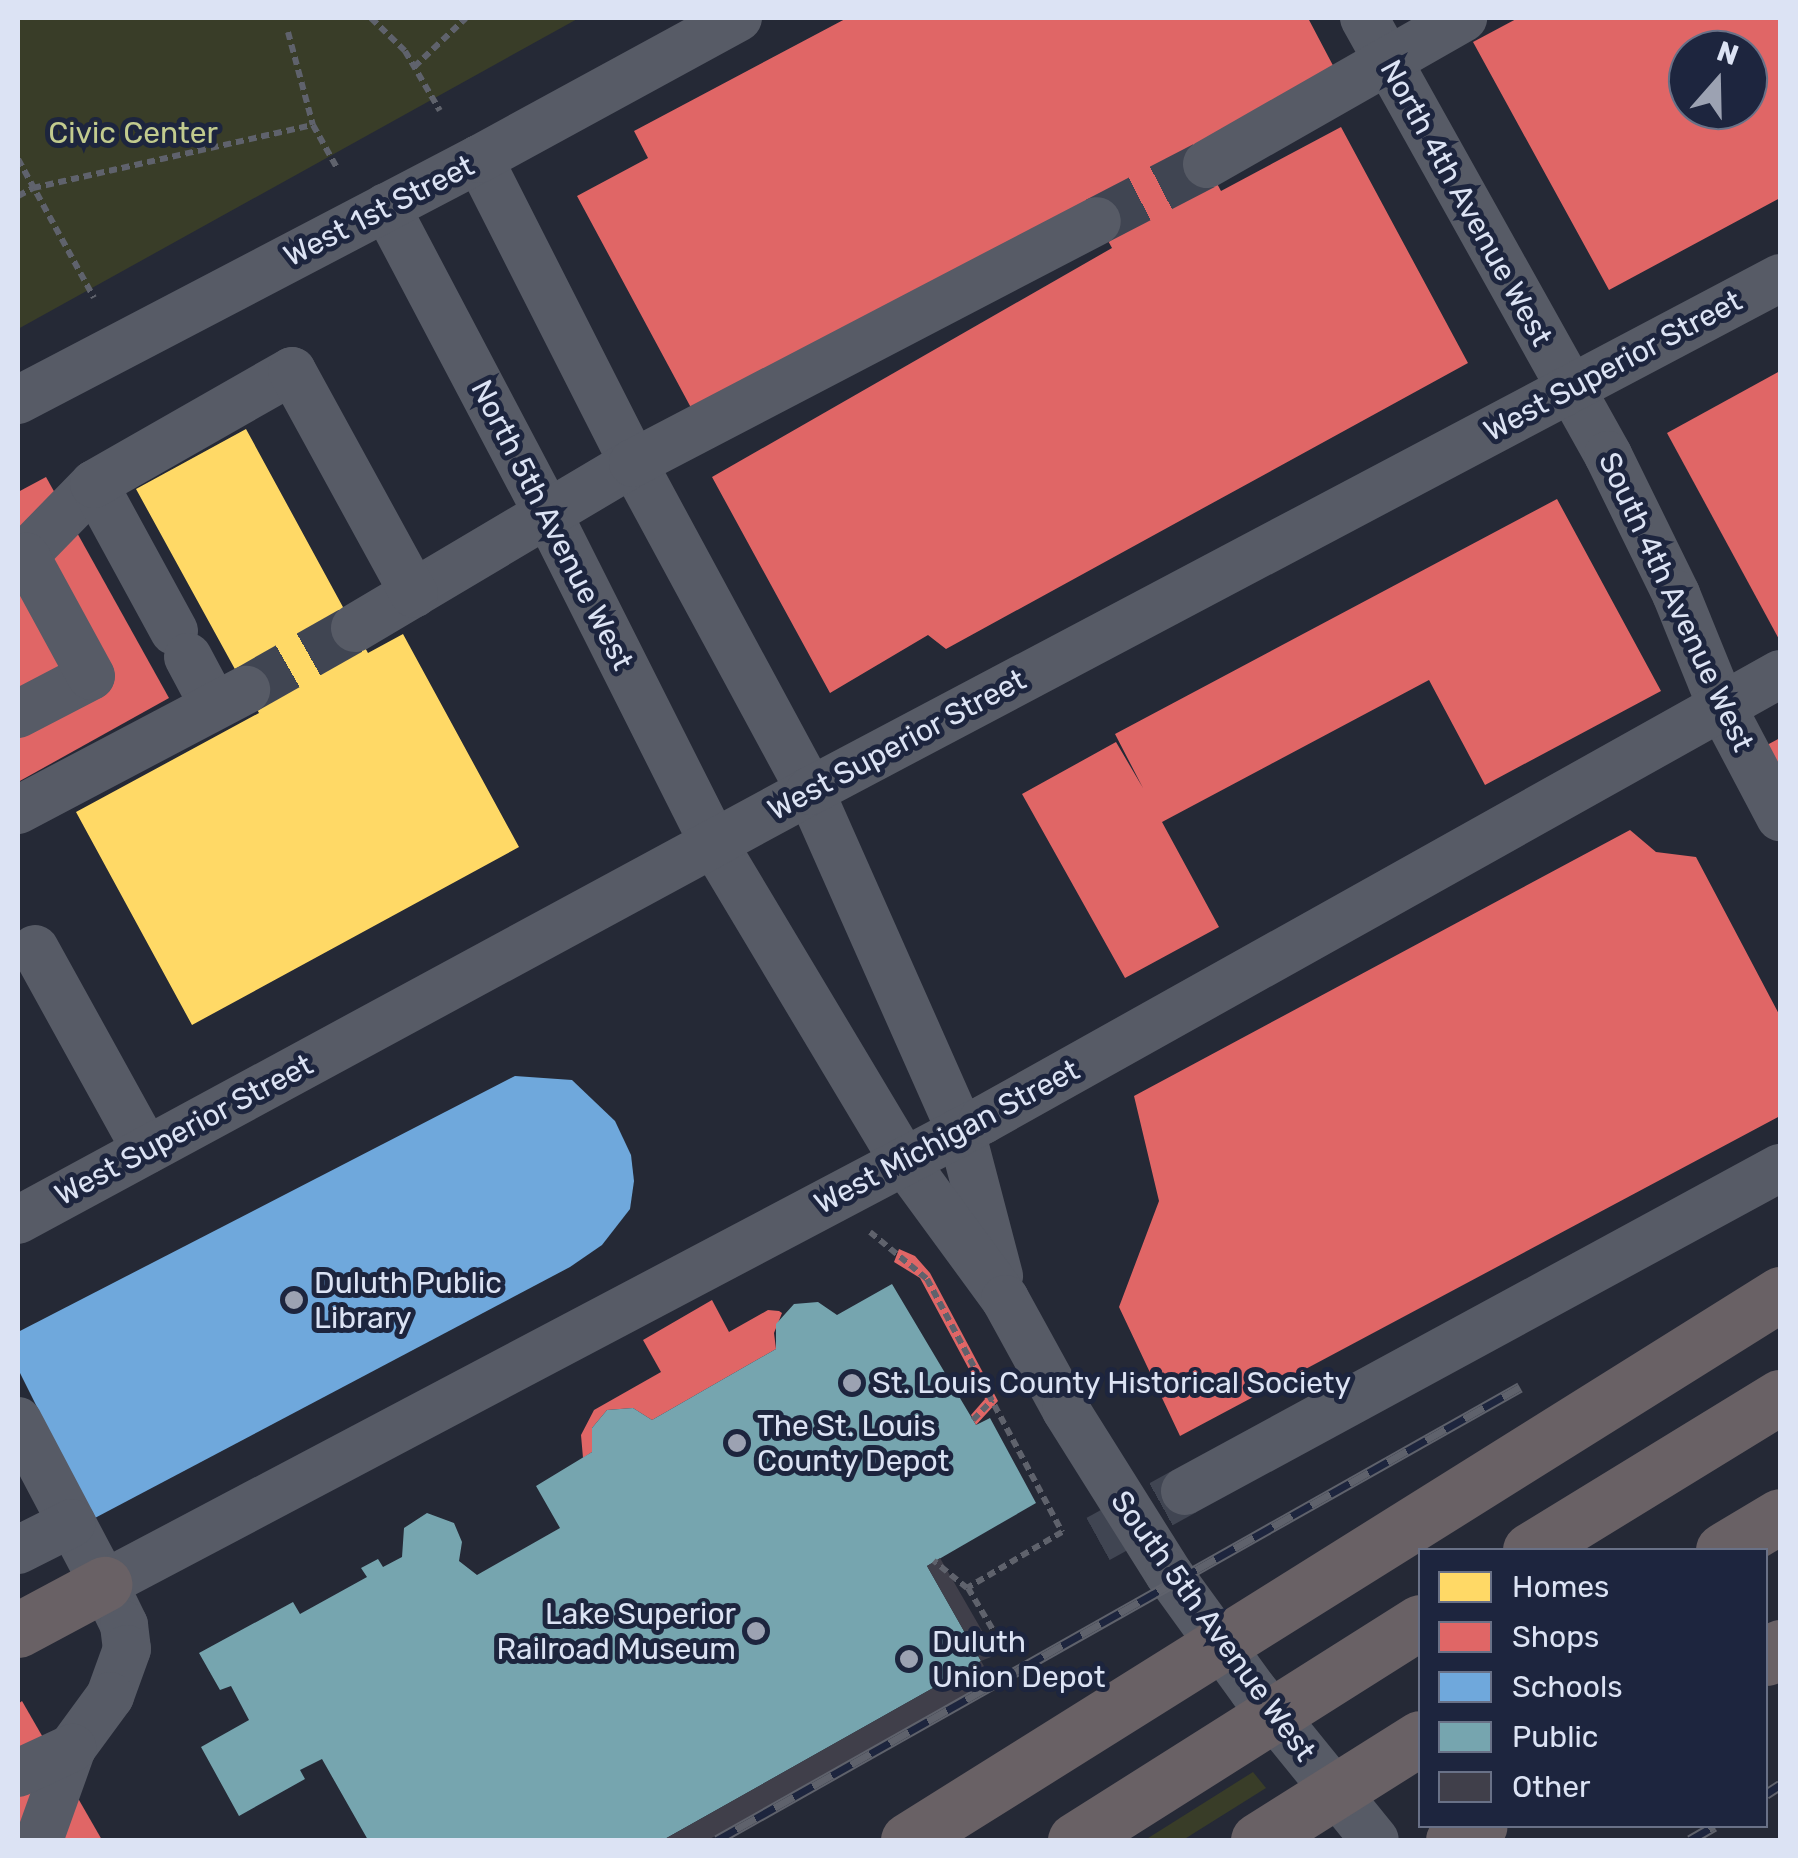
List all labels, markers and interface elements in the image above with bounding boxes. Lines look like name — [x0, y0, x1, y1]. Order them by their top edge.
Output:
north arrow — [1668, 30, 1768, 130]
text: N — [1713, 34, 1743, 72]
street label: North 4th Avenue West — [1372, 53, 1560, 353]
park label: Civic Center — [48, 115, 218, 151]
street label: West 1st Street — [278, 148, 480, 274]
street label: West Superior Street — [1478, 283, 1748, 449]
street label: North 5th Avenue West — [463, 374, 641, 676]
street label: South 4th Avenue West — [1591, 446, 1761, 758]
street label: West Superior Street — [762, 662, 1032, 828]
street label: West Superior Street — [49, 1047, 319, 1213]
street label: West Michigan Street — [809, 1052, 1085, 1222]
place label: Duluth Public Library — [314, 1265, 502, 1336]
marker: Duluth Public Library — [283, 1289, 305, 1311]
place label: St. Louis County Historical Society — [872, 1365, 1352, 1401]
marker: St. Louis County Historical Society — [841, 1372, 863, 1394]
place label: The St. Louis County Depot — [757, 1408, 950, 1478]
marker: The St. Louis County Depot — [726, 1432, 748, 1454]
street label: South 5th Avenue West — [1103, 1484, 1323, 1768]
legend — [1418, 1548, 1768, 1828]
text: Homes — [1512, 1569, 1609, 1605]
place label: Lake Superior Railroad Museum — [496, 1596, 736, 1666]
text: Shops — [1512, 1619, 1599, 1655]
marker: Lake Superior Railroad Museum — [745, 1620, 767, 1642]
place label: Duluth Union Depot — [932, 1624, 1105, 1694]
marker: Duluth Union Depot — [896, 1646, 922, 1672]
text: Schools — [1512, 1669, 1623, 1705]
text: Public — [1512, 1719, 1598, 1755]
text: Other — [1512, 1769, 1591, 1805]

